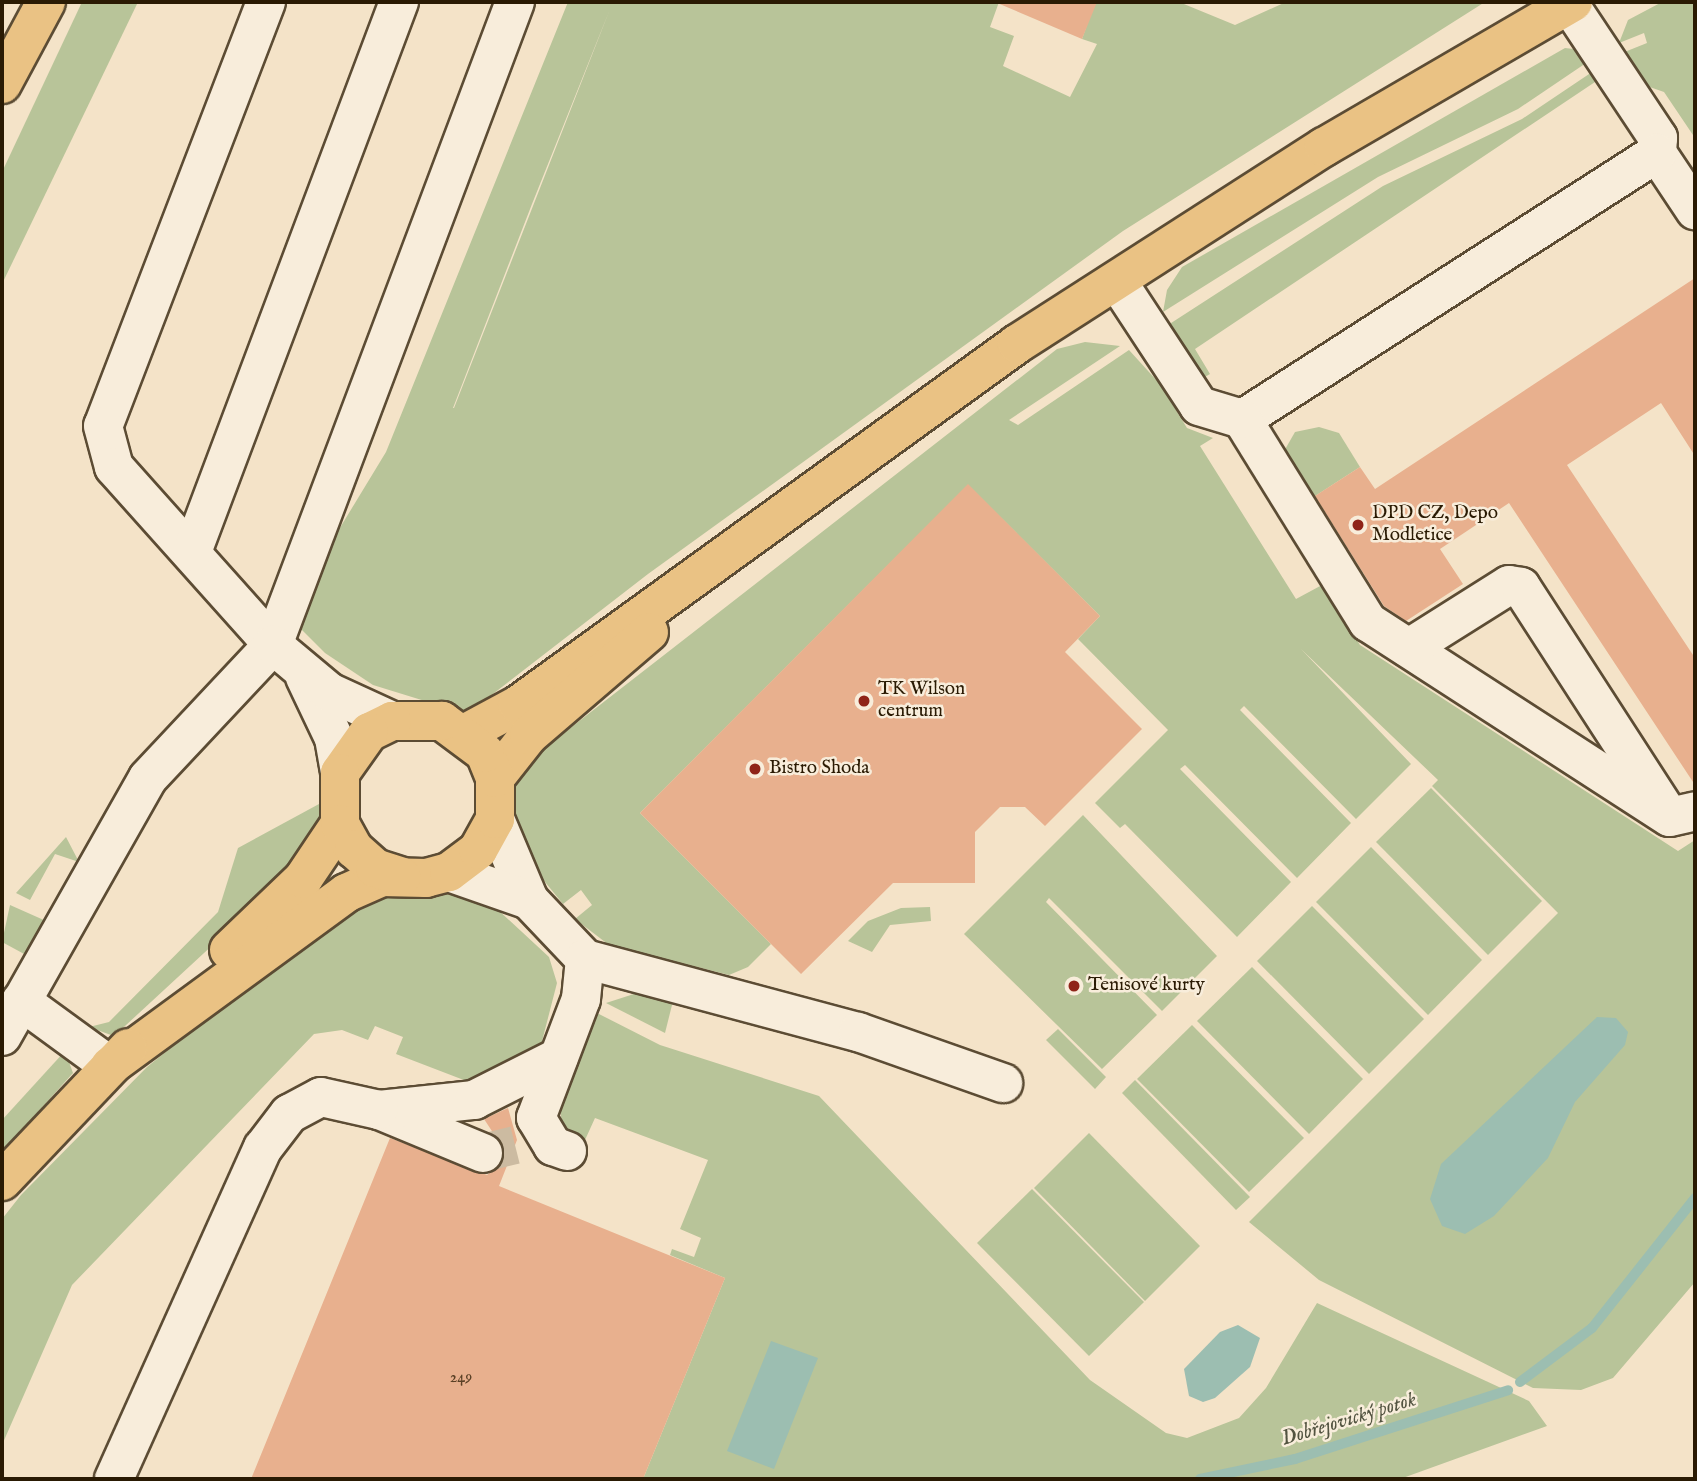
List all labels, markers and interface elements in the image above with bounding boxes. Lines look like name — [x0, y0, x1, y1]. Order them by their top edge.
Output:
place label: DPD CZ, Depo Modletice — [1372, 503, 1498, 547]
marker: DPD CZ, Depo Modletice — [1350, 517, 1366, 533]
place label: TK Wilson centrum — [878, 679, 965, 723]
marker: TK Wilson centrum — [856, 693, 872, 709]
place label: Bistro Shoda — [769, 758, 870, 780]
marker: Bistro Shoda — [747, 761, 763, 777]
place label: Tenisové kurty — [1088, 975, 1205, 997]
marker: Tenisové kurty — [1066, 978, 1082, 994]
house number: 249 — [450, 1368, 472, 1388]
water label: Dobřejovický potok — [1279, 1388, 1419, 1452]

